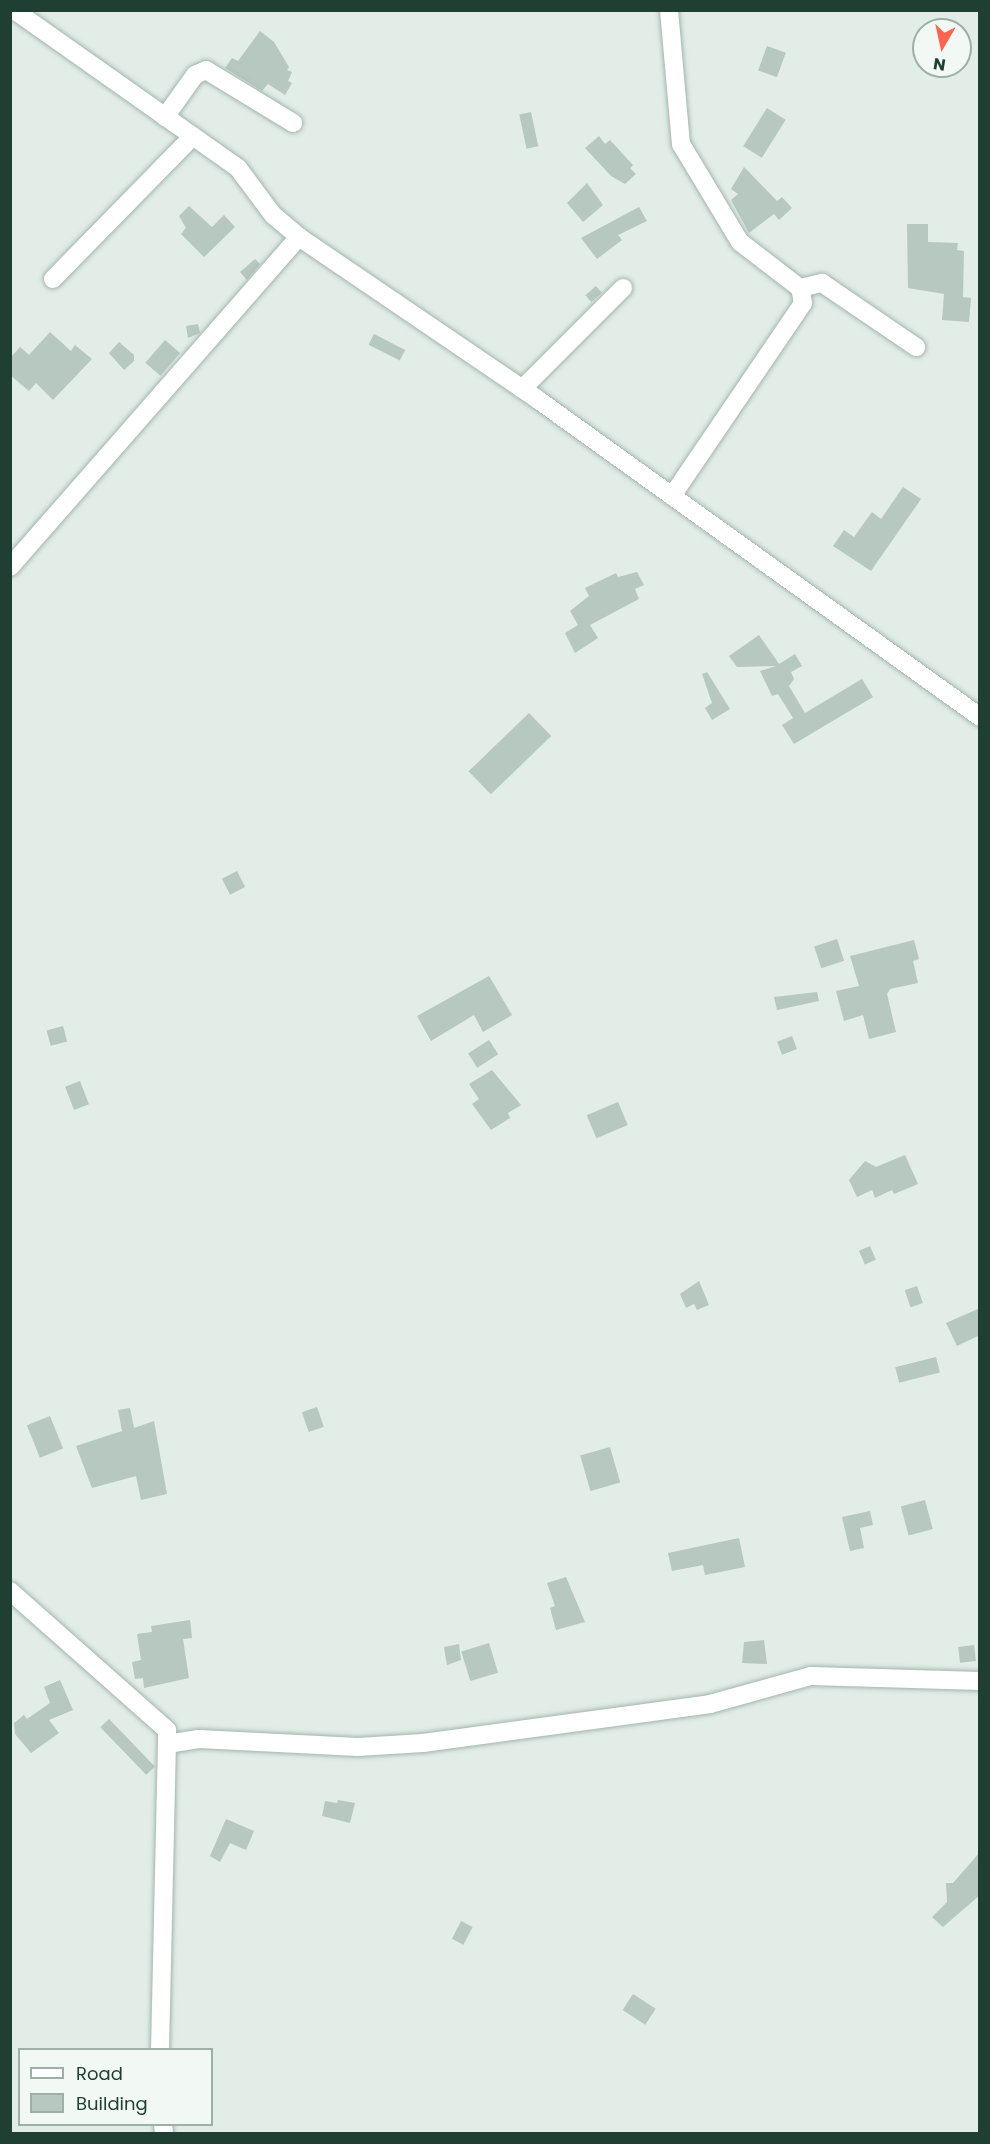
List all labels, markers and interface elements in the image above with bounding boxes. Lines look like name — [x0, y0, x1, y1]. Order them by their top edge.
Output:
north arrow — [912, 18, 972, 78]
text: N — [932, 52, 947, 77]
legend — [18, 2048, 213, 2126]
text: Road — [76, 2061, 123, 2086]
text: Building — [76, 2091, 148, 2116]

